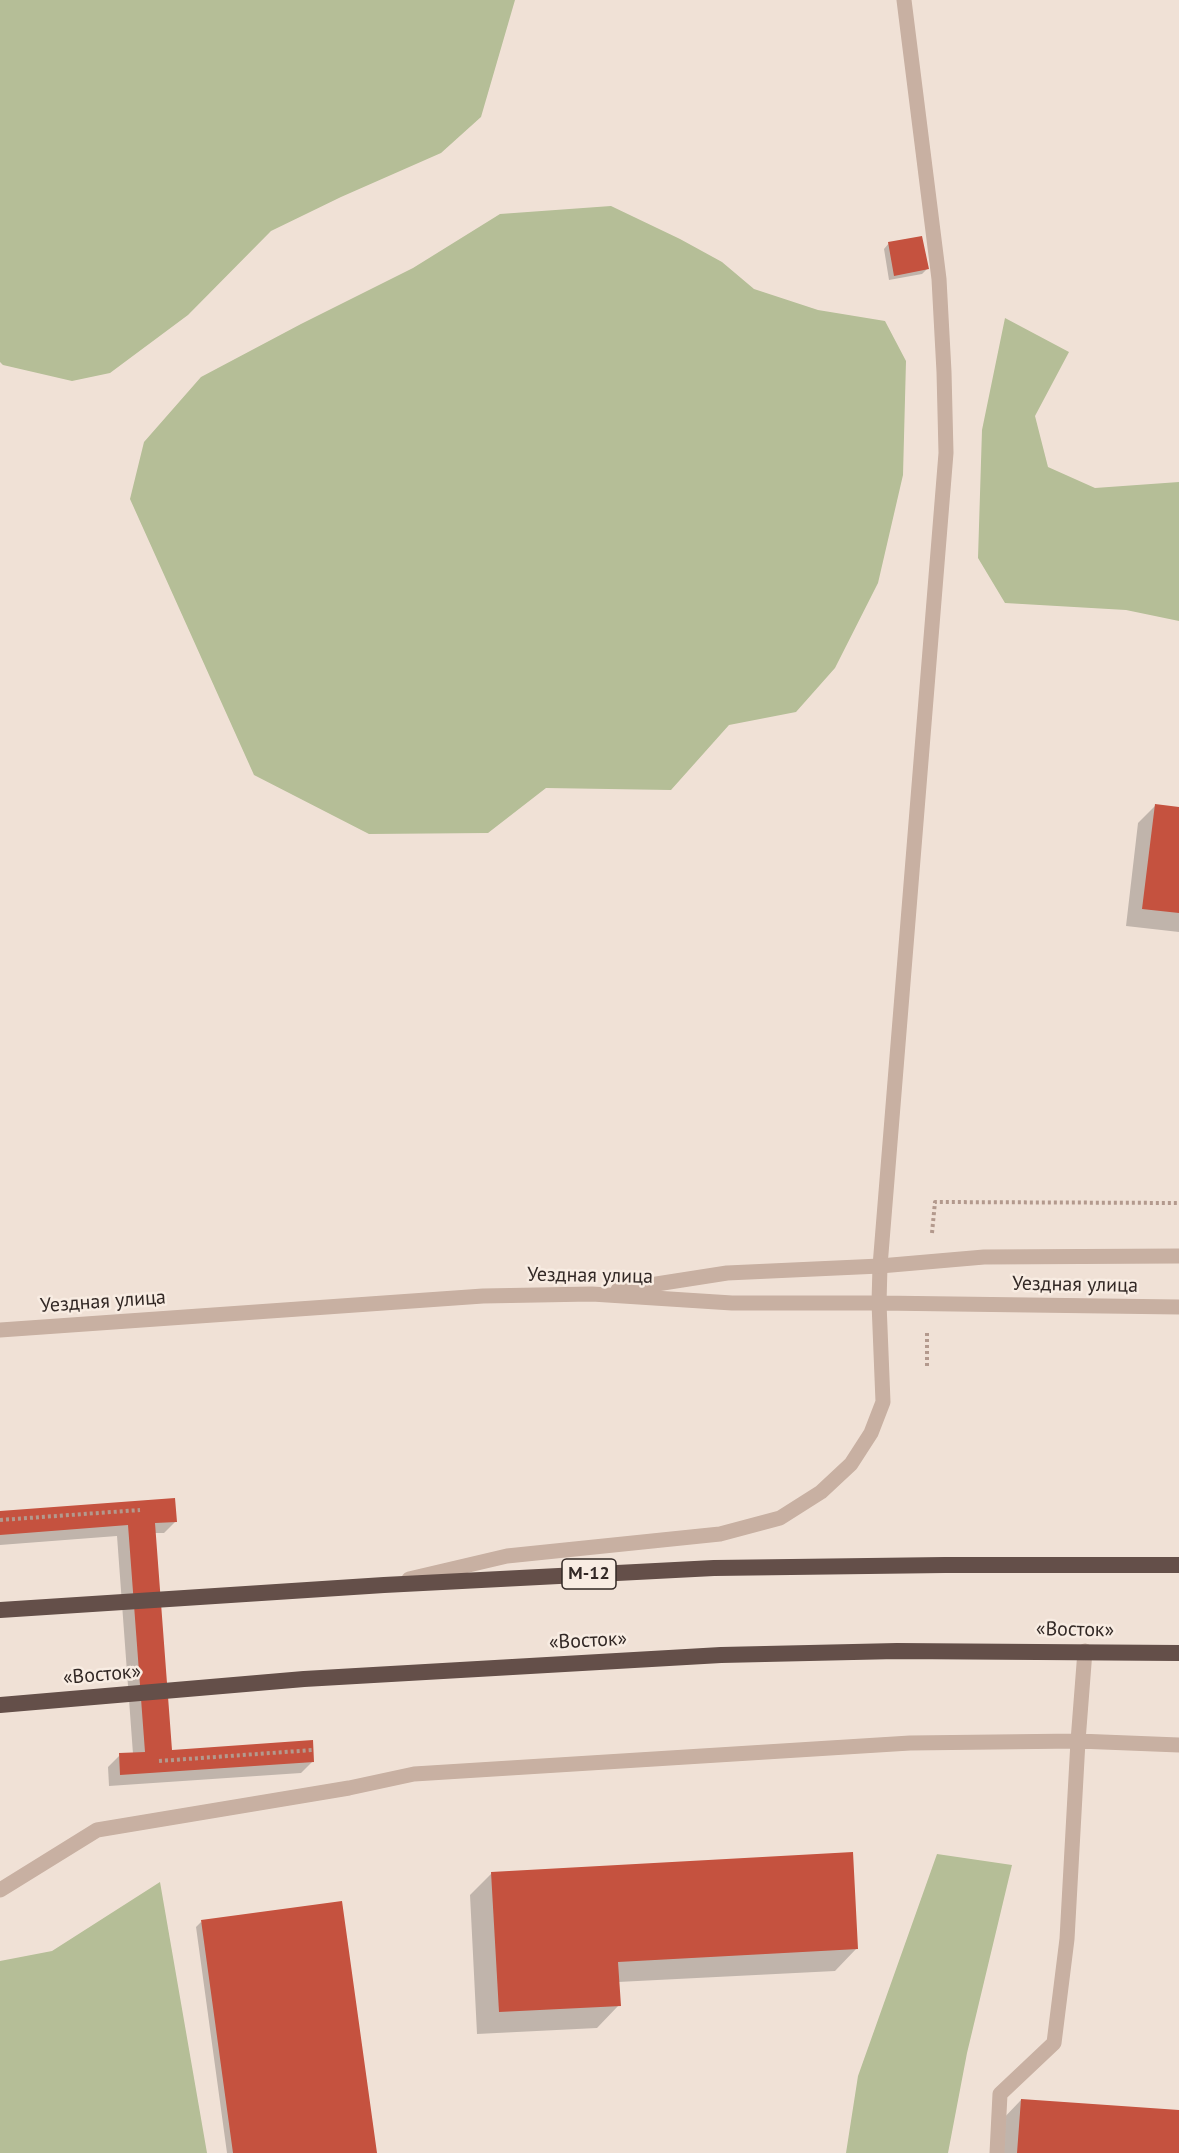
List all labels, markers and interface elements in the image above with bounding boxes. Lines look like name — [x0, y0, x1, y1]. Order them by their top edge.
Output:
street label: Уездная улица — [527, 1263, 653, 1289]
street label: Уездная улица — [1012, 1272, 1138, 1298]
street label: Уездная улица — [39, 1286, 167, 1318]
road number: М-12 — [562, 1559, 616, 1589]
street label: «Восток» — [1036, 1617, 1114, 1643]
street label: «Восток» — [548, 1627, 628, 1655]
street label: «Восток» — [62, 1660, 142, 1690]

